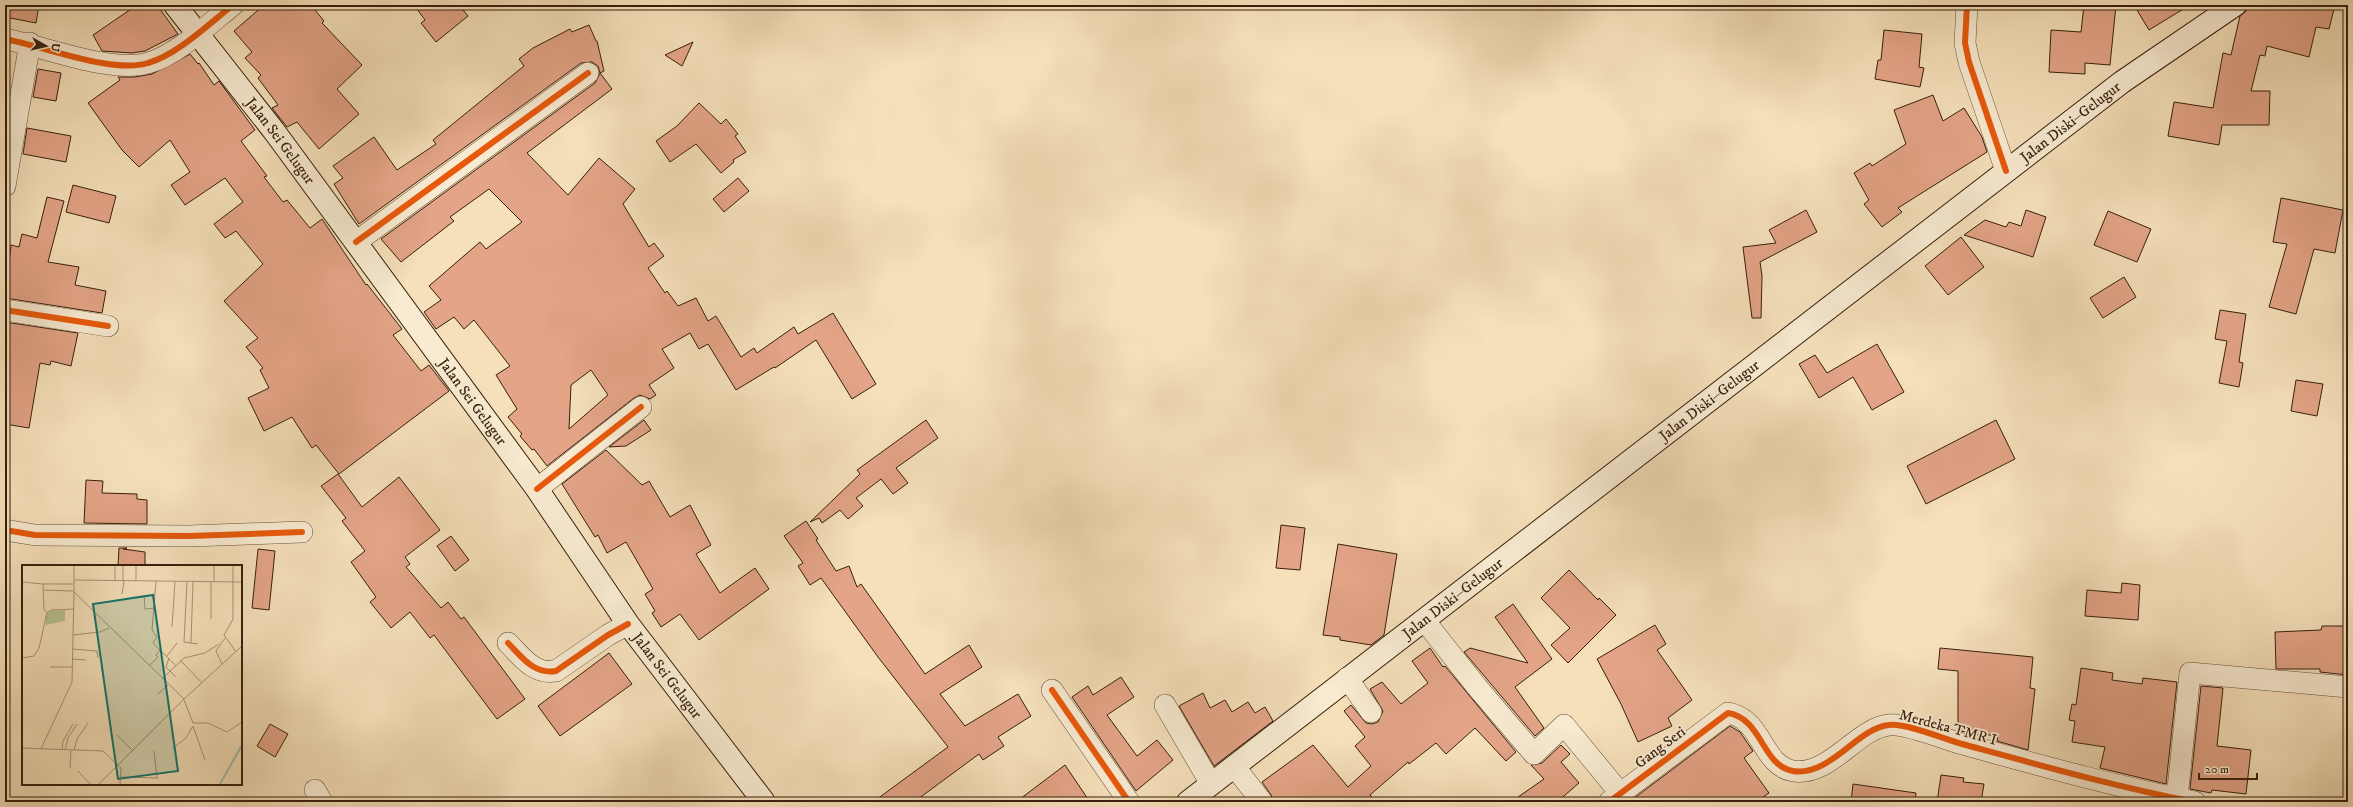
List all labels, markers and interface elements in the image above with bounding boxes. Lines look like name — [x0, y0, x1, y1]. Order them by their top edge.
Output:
north arrow — [26, 26, 66, 66]
text: U — [47, 42, 62, 53]
street label: Jalan Diski–Gelugur — [2015, 77, 2125, 168]
street label: Jalan Sei Gelugur — [240, 92, 319, 189]
street label: Jalan Sei Gelugur — [433, 353, 511, 450]
street label: Jalan Diski–Gelugur — [1654, 356, 1764, 447]
street label: Jalan Diski–Gelugur — [1397, 553, 1507, 644]
inset map — [22, 565, 242, 785]
street label: Jalan Sei Gelugur — [627, 627, 706, 723]
street label: Merdeka TMR I — [1897, 705, 1999, 750]
street label: Gang Seri — [1631, 722, 1690, 773]
scale bar — [2199, 755, 2257, 781]
text: 20 m — [2205, 762, 2229, 777]

